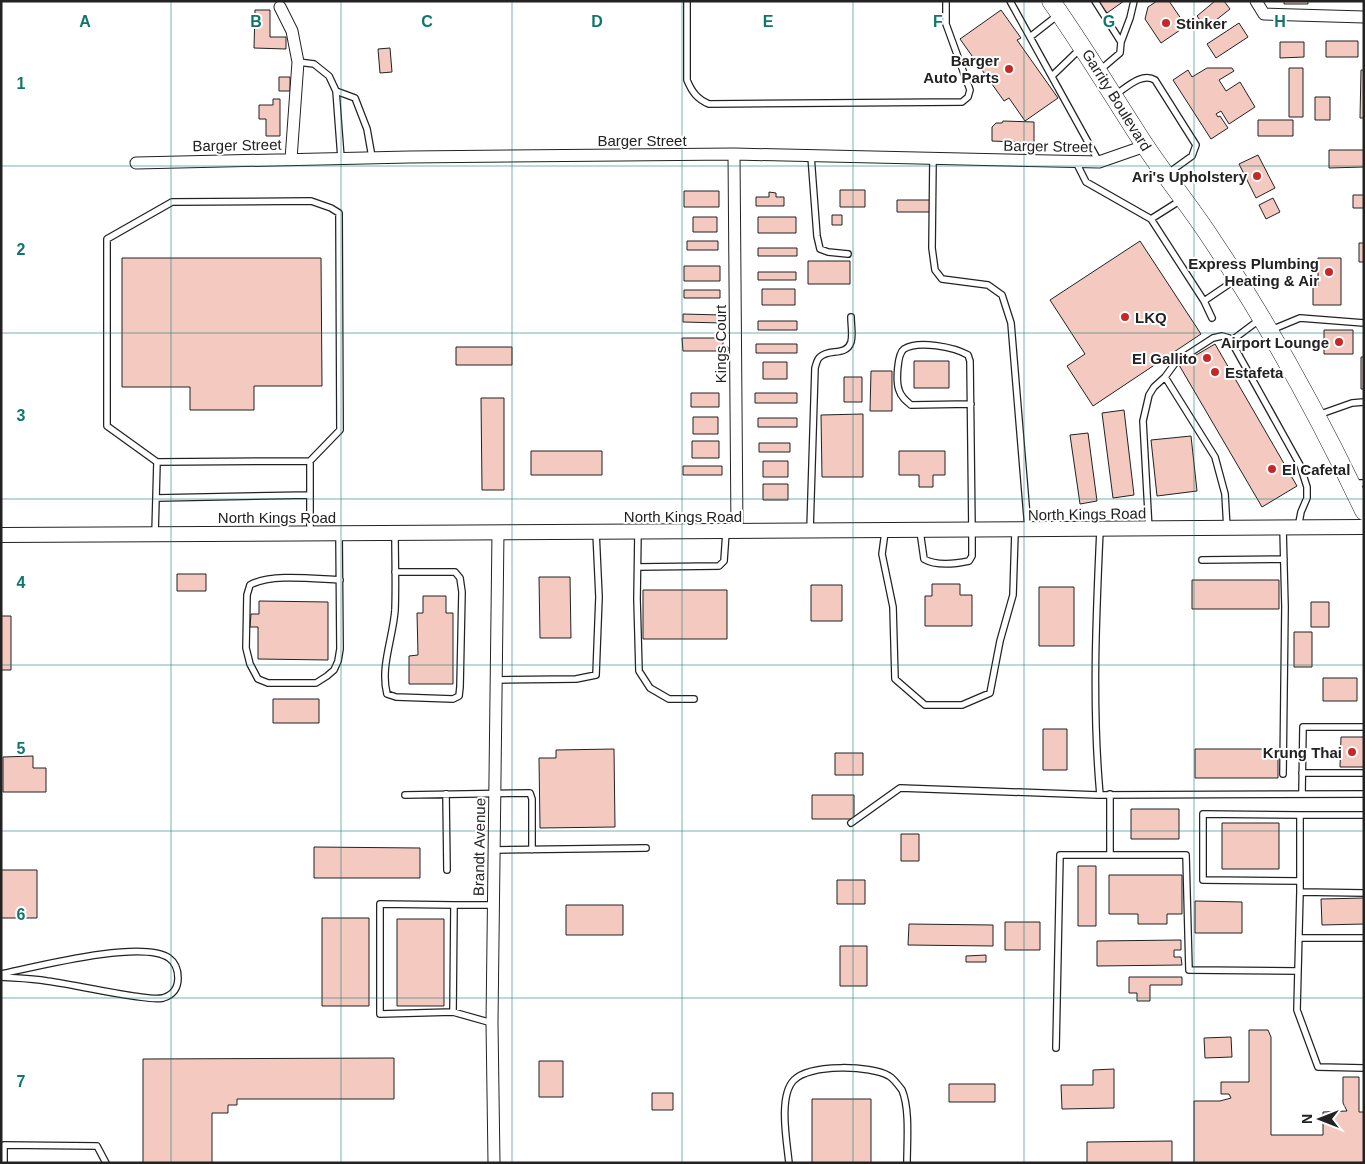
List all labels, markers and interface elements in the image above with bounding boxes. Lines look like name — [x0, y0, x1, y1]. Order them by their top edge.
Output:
text: A — [79, 13, 91, 30]
text: B — [250, 13, 262, 30]
text: C — [421, 13, 433, 30]
text: D — [591, 13, 603, 30]
text: E — [763, 13, 774, 30]
text: F — [933, 13, 943, 30]
text: G — [1103, 13, 1115, 30]
text: H — [1274, 13, 1286, 30]
place label: Stinker — [1176, 15, 1227, 32]
marker: Stinker — [1160, 17, 1172, 29]
street label: Garrity Boulevard — [1079, 46, 1155, 154]
place label: Barger Auto Parts — [923, 52, 999, 86]
marker: Barger Auto Parts — [1003, 63, 1015, 75]
text: 1 — [17, 75, 26, 92]
street label: Barger Street — [597, 132, 687, 149]
street label: Barger Street — [192, 136, 283, 154]
street label: Barger Street — [1003, 137, 1094, 155]
place label: Ari's Upholstery — [1132, 168, 1248, 185]
marker: Ari's Upholstery — [1251, 170, 1263, 182]
text: 2 — [17, 241, 26, 258]
place label: Express Plumbing Heating & Air — [1188, 255, 1319, 289]
marker: Express Plumbing Heating & Air — [1323, 266, 1335, 278]
street label: Kings Court — [712, 304, 729, 383]
place label: LKQ — [1135, 309, 1167, 326]
marker: LKQ — [1119, 311, 1131, 323]
place label: Airport Lounge — [1221, 334, 1329, 351]
marker: Airport Lounge — [1333, 336, 1345, 348]
place label: El Gallito — [1132, 350, 1197, 367]
marker: El Gallito — [1201, 352, 1213, 364]
place label: Estafeta — [1225, 364, 1284, 381]
marker: Estafeta — [1209, 366, 1221, 378]
text: 3 — [17, 407, 26, 424]
place label: El Cafetal — [1282, 461, 1350, 478]
marker: El Cafetal — [1266, 463, 1278, 475]
street label: North Kings Road — [1028, 504, 1146, 524]
street label: North Kings Road — [624, 508, 742, 525]
street label: North Kings Road — [218, 509, 336, 526]
text: 4 — [17, 574, 26, 591]
text: 5 — [17, 740, 26, 757]
place label: Krung Thai — [1263, 744, 1342, 761]
marker: Krung Thai — [1346, 746, 1358, 758]
street label: Brandt Avenue — [470, 798, 488, 896]
text: 6 — [17, 906, 26, 923]
text: 7 — [17, 1073, 26, 1090]
north arrow — [1295, 1094, 1345, 1144]
text: N — [1299, 1114, 1315, 1124]

